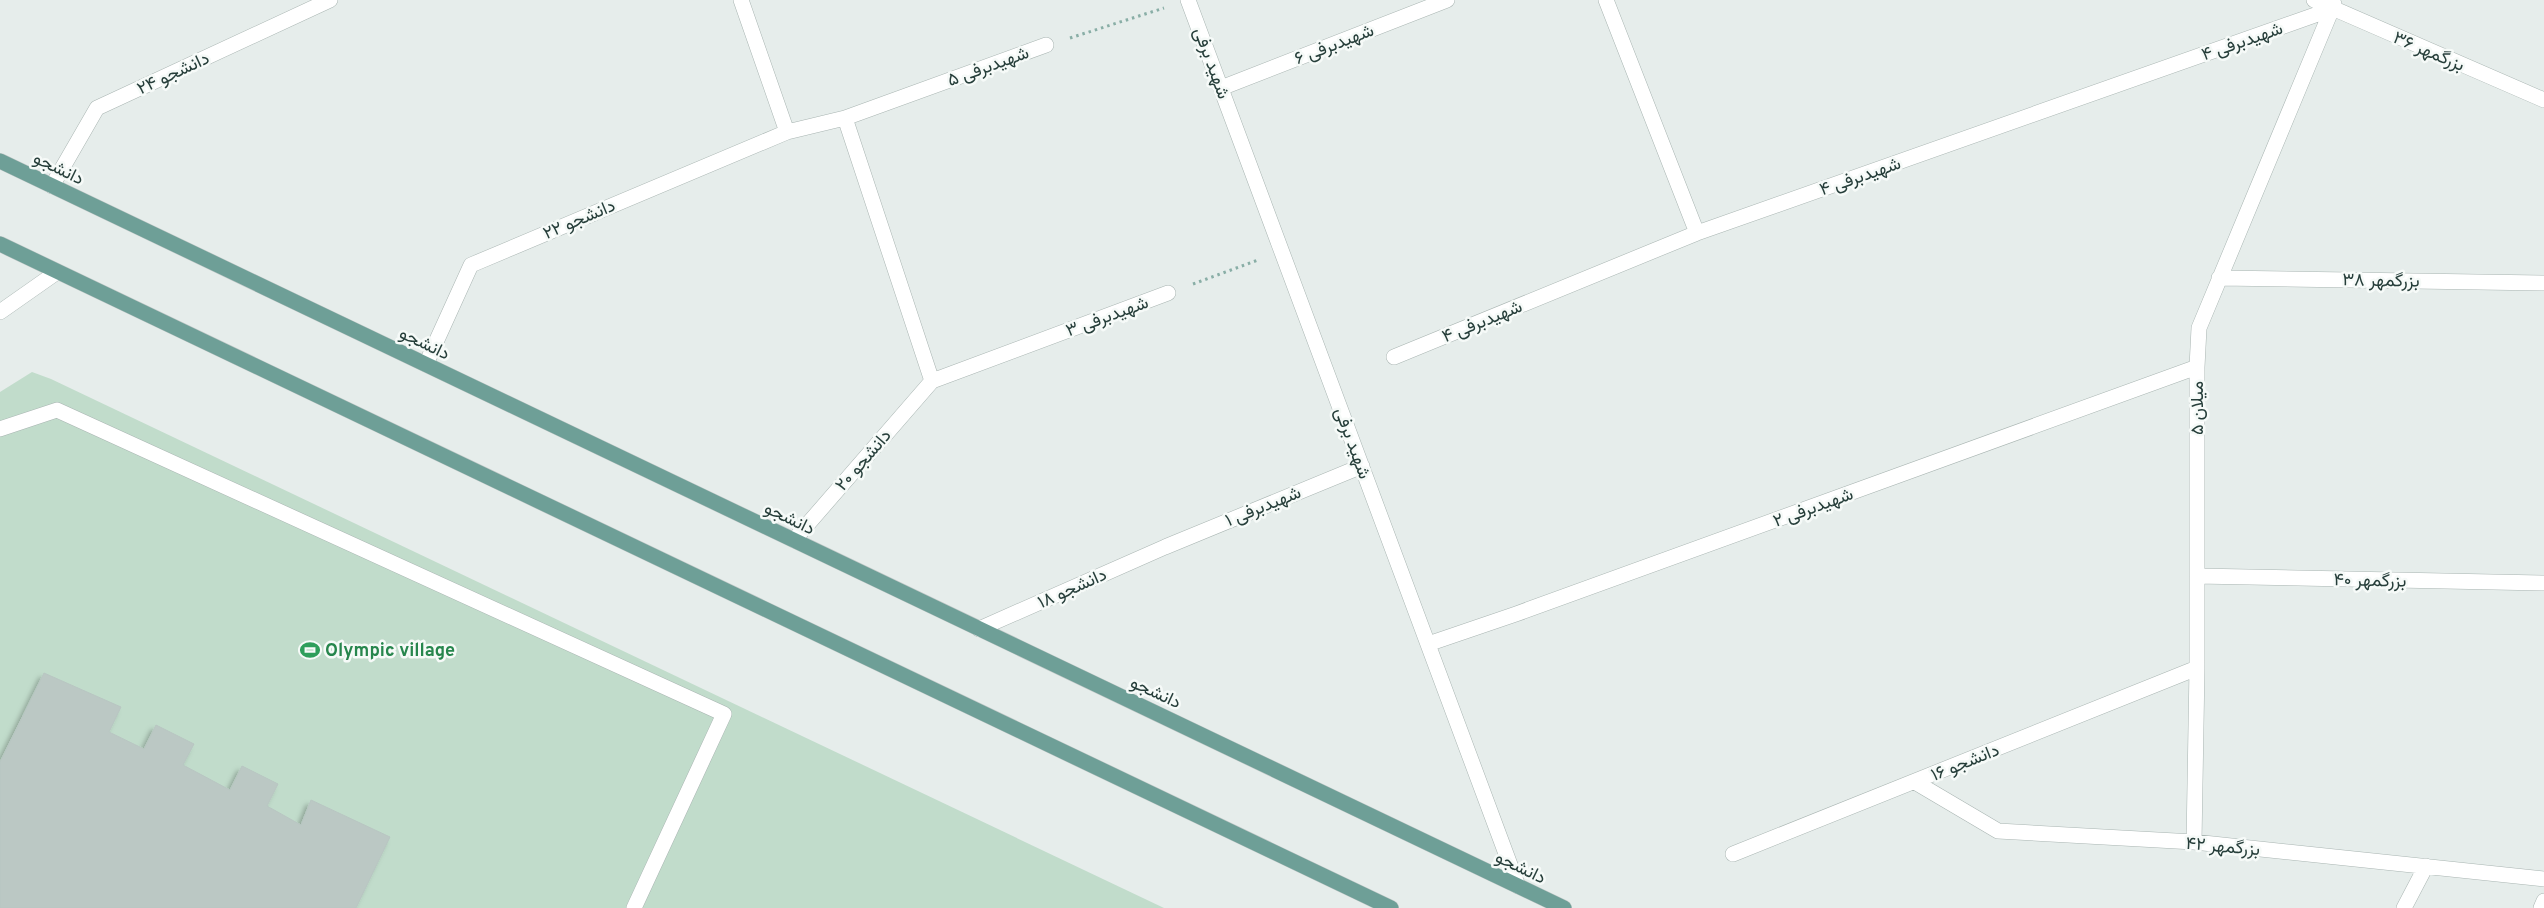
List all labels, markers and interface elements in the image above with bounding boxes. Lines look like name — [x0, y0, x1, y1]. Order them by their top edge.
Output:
street label: شهیدبرفی ۴ — [2199, 18, 2286, 67]
street label: شهیدبرفی ۶ — [1292, 20, 1377, 71]
street label: شهید برفی — [1187, 25, 1234, 102]
street label: بزرگمهر ۳۶ — [2389, 27, 2468, 78]
street label: شهیدبرفی ۵ — [945, 42, 1032, 93]
street label: دانشجو ۲۴ — [134, 48, 214, 101]
street label: دانشجو — [29, 147, 87, 191]
street label: شهیدبرفی ۴ — [1817, 153, 1904, 202]
street label: دانشجو ۲۲ — [540, 195, 619, 246]
street label: بزرگمهر ۳۸ — [2342, 269, 2420, 294]
street label: شهیدبرفی ۳ — [1063, 292, 1152, 343]
street label: شهیدبرفی ۴ — [1439, 296, 1526, 349]
street label: دانشجو — [395, 322, 453, 366]
street label: میلان ۵ — [2187, 381, 2210, 435]
street label: شهید برفی — [1328, 405, 1375, 482]
street label: دانشجو ۲۰ — [831, 425, 897, 497]
street label: شهیدبرفی ۱ — [1222, 482, 1305, 533]
street label: شهیدبرفی ۲ — [1770, 483, 1857, 534]
street label: دانشجو — [760, 497, 818, 541]
street label: دانشجو ۱۸ — [1034, 564, 1111, 615]
street label: بزرگمهر ۴۰ — [2333, 569, 2407, 594]
sports icon: Olympic village — [299, 639, 321, 661]
place label: Olympic village — [325, 640, 455, 663]
street label: دانشجو — [1126, 672, 1184, 715]
street label: دانشجو ۱۶ — [1928, 739, 2003, 787]
street label: بزرگمهر ۴۲ — [2185, 833, 2261, 862]
street label: دانشجو — [1491, 846, 1549, 890]

